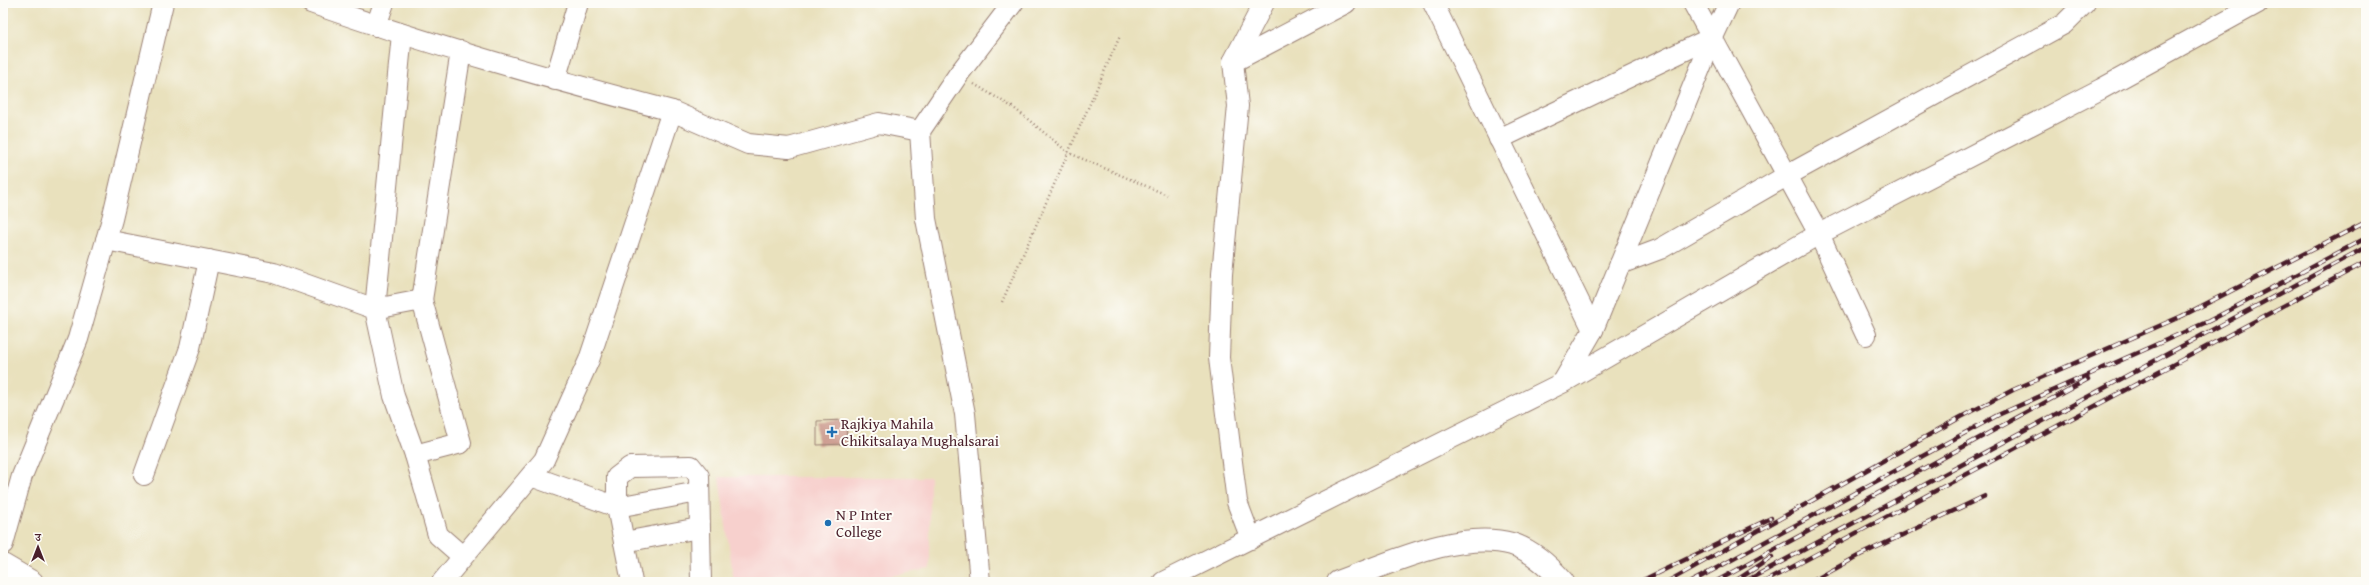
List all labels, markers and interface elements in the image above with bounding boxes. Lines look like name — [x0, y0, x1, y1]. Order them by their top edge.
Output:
place label: Rajkiya Mahila Chikitsalaya Mughalsarai — [841, 413, 999, 451]
marker: Rajkiya Mahila Chikitsalaya Mughalsarai — [826, 426, 838, 438]
place label: N P Inter College — [836, 504, 892, 542]
marker: N P Inter College — [823, 518, 833, 528]
north arrow — [18, 527, 58, 567]
text: उ — [34, 529, 42, 545]

